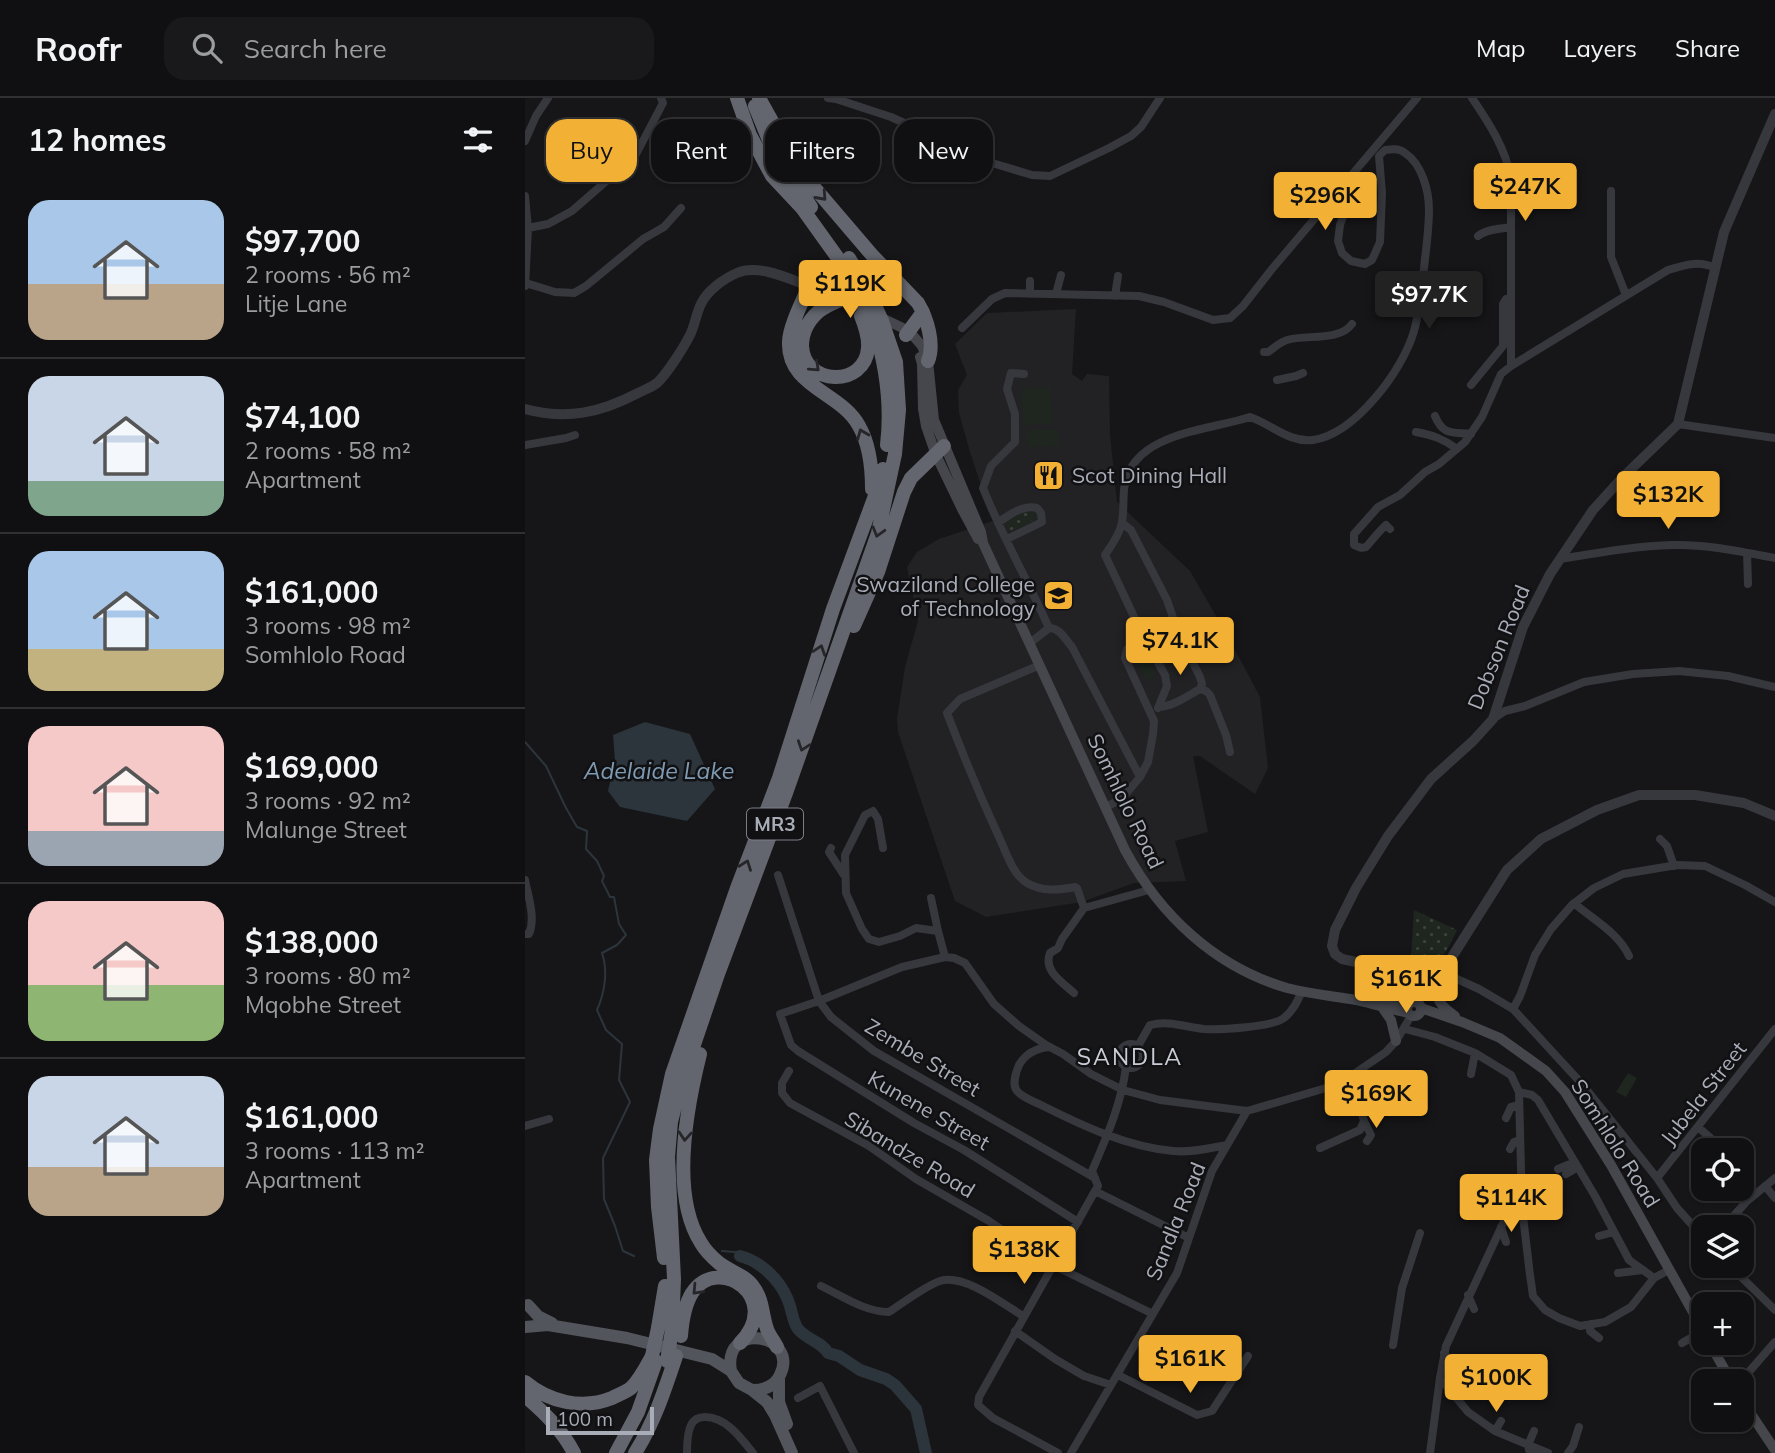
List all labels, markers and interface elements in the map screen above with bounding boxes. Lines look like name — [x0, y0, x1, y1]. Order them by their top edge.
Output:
search box — [164, 17, 654, 80]
text: Roofr — [35, 28, 122, 69]
icon: search — [188, 29, 226, 67]
text: Search here — [244, 32, 387, 65]
text: Map — [1476, 33, 1525, 63]
text: Layers — [1563, 33, 1637, 63]
text: Share — [1675, 33, 1740, 63]
chip: Buy — [546, 119, 637, 182]
chip: Rent — [651, 119, 751, 182]
chip: Filters — [765, 119, 880, 182]
chip: New — [894, 119, 993, 182]
text: 12 homes — [28, 121, 167, 159]
icon: filters — [459, 121, 497, 159]
pin: $247K — [1476, 164, 1574, 223]
text: $247K — [1490, 171, 1560, 200]
pin: $296K — [1276, 172, 1374, 232]
text: $296K — [1290, 180, 1360, 209]
one-way arrow — [814, 188, 826, 201]
text: $97,700 — [245, 222, 360, 260]
icon: home — [84, 228, 168, 312]
text: 2 rooms · 56 m² — [245, 260, 411, 289]
pin: $119K — [801, 260, 899, 320]
text: $119K — [815, 268, 885, 297]
pin: $97.7K — [1372, 272, 1486, 331]
text: $97.7K — [1391, 279, 1467, 308]
text: Litje Lane — [245, 289, 347, 318]
one-way arrow — [807, 359, 820, 371]
text: $74,100 — [245, 398, 360, 436]
icon: home — [84, 404, 168, 488]
one-way arrow — [857, 429, 871, 441]
text: 2 rooms · 58 m² — [245, 436, 411, 465]
restaurant icon: Scot Dining Hall — [1032, 458, 1066, 492]
place label: Scot Dining Hall — [1072, 462, 1227, 488]
text: Apartment — [245, 465, 361, 494]
pin: $132K — [1619, 472, 1717, 531]
text: $132K — [1633, 479, 1703, 508]
one-way arrow — [871, 525, 886, 537]
place label: Swaziland College of Technology — [856, 571, 1035, 621]
text: $161,000 — [245, 573, 378, 611]
icon: home — [84, 579, 168, 663]
school or university icon: Swaziland College of Technology — [1041, 579, 1075, 613]
street label: Dobson Road — [1461, 581, 1535, 713]
text: 3 rooms · 98 m² — [245, 611, 411, 640]
pin: $74.1K — [1123, 618, 1237, 677]
text: $74.1K — [1142, 625, 1218, 654]
text: Somhlolo Road — [245, 640, 406, 669]
one-way arrow — [812, 644, 826, 656]
street label: Somhlolo Road — [1082, 729, 1170, 873]
one-way arrow — [797, 740, 811, 752]
text: $169,000 — [245, 748, 378, 786]
icon: home — [84, 754, 168, 838]
water label: Adelaide Lake — [583, 756, 734, 785]
text: 3 rooms · 92 m² — [245, 786, 411, 815]
road number: MR3 — [747, 808, 803, 839]
text: Malunge Street — [245, 815, 407, 844]
one-way arrow — [738, 859, 752, 871]
text: $138,000 — [245, 923, 378, 961]
icon: home — [84, 929, 168, 1013]
pin: $161K — [1357, 956, 1455, 1015]
text: 3 rooms · 80 m² — [245, 961, 411, 990]
text: $161K — [1371, 963, 1441, 992]
text: Mqobhe Street — [245, 990, 401, 1019]
street label: Zembe Street — [861, 1012, 985, 1102]
street label: Jubela Street — [1655, 1036, 1751, 1150]
district label: SANDLA — [1077, 1042, 1183, 1071]
street label: Kunene Street — [864, 1065, 994, 1155]
pin: $169K — [1327, 1070, 1425, 1130]
street label: Somhlolo Road — [1566, 1074, 1666, 1212]
text: $169K — [1341, 1078, 1411, 1107]
text: $161,000 — [245, 1098, 378, 1136]
icon: home — [84, 1104, 168, 1188]
street label: Sibandze Road — [840, 1105, 980, 1203]
one-way arrow — [678, 1131, 693, 1142]
text: 3 rooms · 113 m² — [245, 1136, 425, 1165]
map controls — [1691, 1138, 1754, 1432]
button: locate — [1691, 1138, 1754, 1201]
street label: Sandla Road — [1140, 1158, 1210, 1284]
text: Apartment — [245, 1165, 361, 1194]
pin: $114K — [1462, 1174, 1560, 1234]
text: $114K — [1476, 1182, 1546, 1211]
button: layers — [1691, 1215, 1754, 1278]
pin: $138K — [975, 1226, 1073, 1286]
text: $138K — [989, 1234, 1059, 1263]
one-way arrow — [693, 1282, 706, 1295]
button: + — [1691, 1292, 1754, 1355]
pin: $161K — [1141, 1336, 1239, 1395]
text: $161K — [1155, 1343, 1225, 1372]
pin: $100K — [1447, 1354, 1545, 1414]
text: $100K — [1461, 1362, 1531, 1391]
button: − — [1691, 1369, 1754, 1432]
scale bar — [546, 1404, 655, 1436]
text: 100 m — [557, 1407, 613, 1431]

